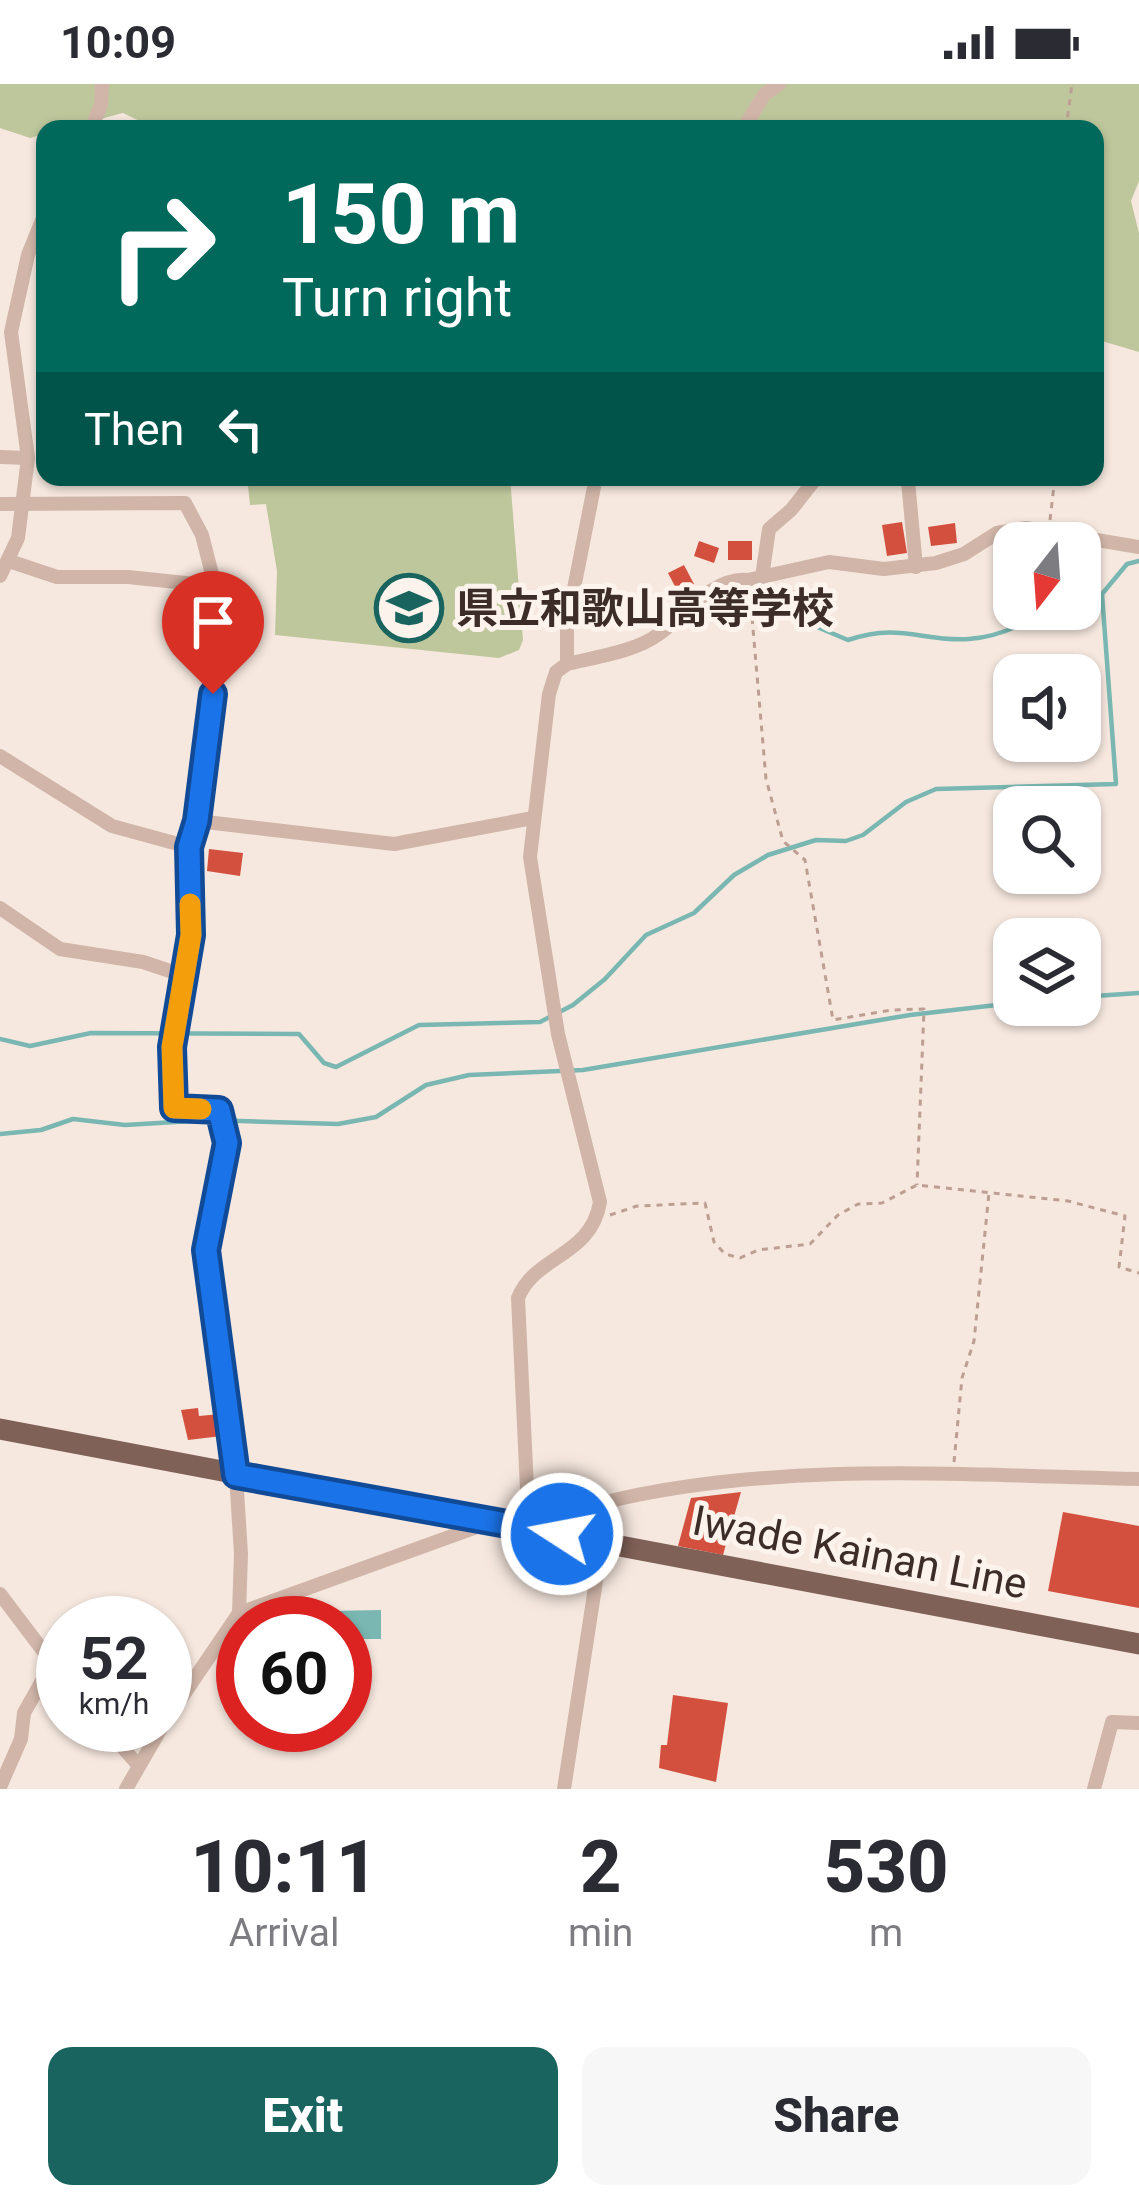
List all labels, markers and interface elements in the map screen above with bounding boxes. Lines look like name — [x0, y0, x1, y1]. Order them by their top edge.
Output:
text: 10:09 — [60, 16, 176, 69]
text: 150 m — [282, 165, 520, 264]
icon: right — [84, 168, 240, 324]
text: Turn right — [282, 266, 512, 329]
icon: left — [208, 396, 274, 462]
text: Then — [84, 403, 184, 456]
north arrow — [993, 522, 1101, 630]
map controls — [993, 522, 1101, 1026]
pin — [162, 571, 264, 694]
school or university icon: 県立和歌山高等学校 — [374, 573, 444, 643]
place label: 県立和歌山高等学校 — [456, 584, 834, 633]
icon: arrive — [180, 589, 246, 655]
button: sound — [993, 654, 1101, 762]
button: search — [993, 786, 1101, 894]
button: layers — [993, 918, 1101, 1026]
position arrow — [499, 1471, 625, 1597]
street label: Iwade Kainan Line — [689, 1496, 1031, 1608]
speed limit sign: 60 — [216, 1596, 372, 1752]
text: 52 — [80, 1623, 148, 1694]
text: km/h — [79, 1686, 149, 1721]
text: 10:11 — [191, 1825, 378, 1910]
text: 2 — [580, 1825, 621, 1910]
text: 530 — [824, 1825, 948, 1910]
text: Arrival — [229, 1910, 339, 1956]
text: min — [568, 1910, 633, 1956]
text: m — [869, 1910, 903, 1956]
button: Exit — [48, 2047, 558, 2185]
button: Share — [582, 2047, 1091, 2185]

